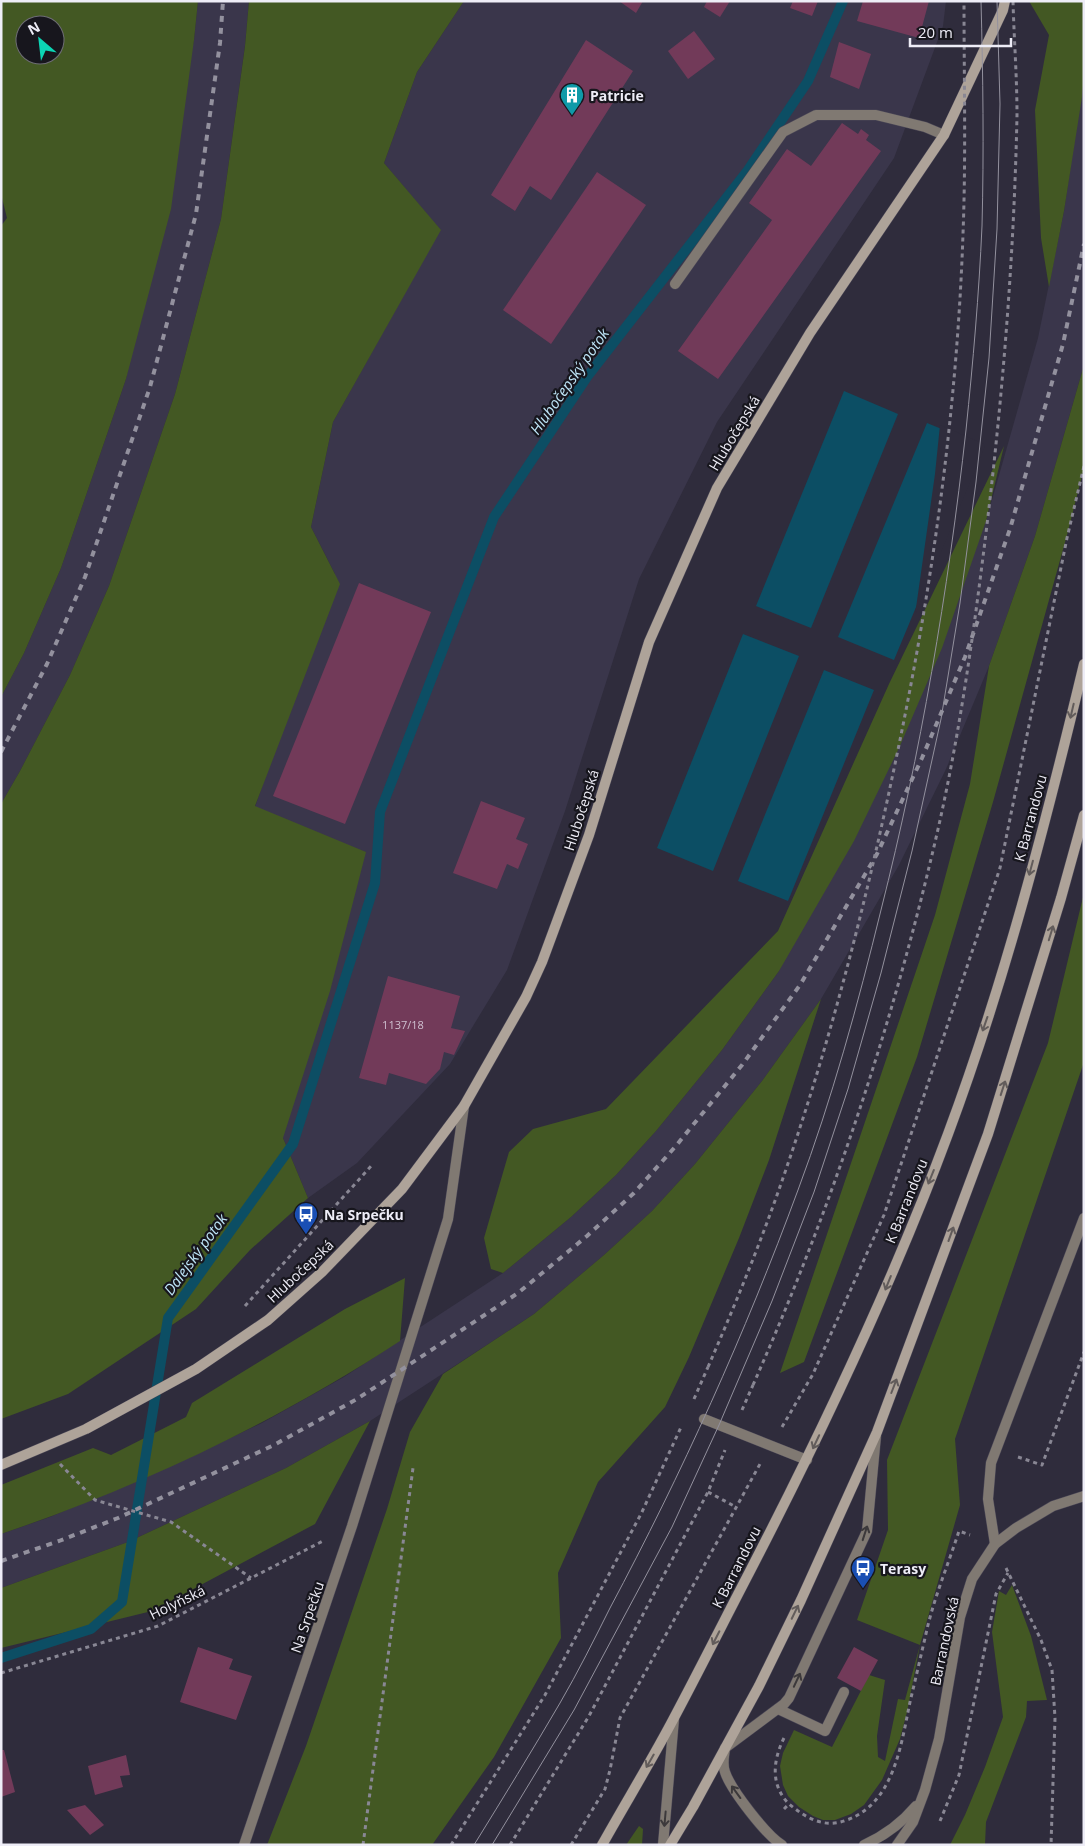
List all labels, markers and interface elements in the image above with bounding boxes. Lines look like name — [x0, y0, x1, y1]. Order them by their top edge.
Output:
north arrow — [15, 15, 65, 65]
scale bar — [910, 15, 1011, 47]
text: N — [24, 17, 43, 39]
text: 20 m — [918, 22, 953, 42]
building icon: Patricie — [559, 82, 585, 116]
place label: Patricie — [590, 86, 644, 105]
water label: Hlubočepský potok — [525, 323, 613, 438]
street label: Hlubočepská — [704, 392, 764, 474]
one-way arrow — [1067, 702, 1076, 718]
street label: Hlubočepská — [559, 767, 603, 853]
street label: K Barrandovu — [1009, 772, 1051, 864]
one-way arrow — [1026, 860, 1035, 876]
one-way arrow — [1046, 925, 1056, 941]
one-way arrow — [980, 1016, 989, 1031]
house number: 1137/18 — [382, 1017, 424, 1032]
one-way arrow — [998, 1080, 1008, 1096]
street label: K Barrandovu — [880, 1156, 932, 1246]
one-way arrow — [926, 1169, 935, 1184]
bus stop icon: Na Srpečku — [293, 1201, 319, 1235]
place label: Na Srpečku — [324, 1205, 404, 1224]
water label: Dalejský potok — [159, 1209, 232, 1299]
one-way arrow — [947, 1227, 956, 1243]
street label: Hlubočepská — [263, 1235, 337, 1307]
one-way arrow — [883, 1275, 892, 1291]
one-way arrow — [890, 1379, 899, 1395]
one-way arrow — [810, 1435, 820, 1450]
street label: K Barrandovu — [707, 1523, 765, 1611]
one-way arrow — [861, 1525, 871, 1541]
bus stop icon: Terasy — [850, 1555, 876, 1589]
place label: Terasy — [880, 1559, 926, 1578]
street label: Na Srpečku — [286, 1579, 328, 1655]
street label: Holyňská — [146, 1580, 208, 1624]
street label: Barrandovská — [925, 1595, 963, 1687]
one-way arrow — [791, 1605, 800, 1620]
one-way arrow — [711, 1630, 721, 1645]
one-way arrow — [793, 1673, 802, 1688]
one-way arrow — [644, 1753, 654, 1767]
one-way arrow — [731, 1786, 742, 1799]
one-way arrow — [661, 1811, 670, 1827]

